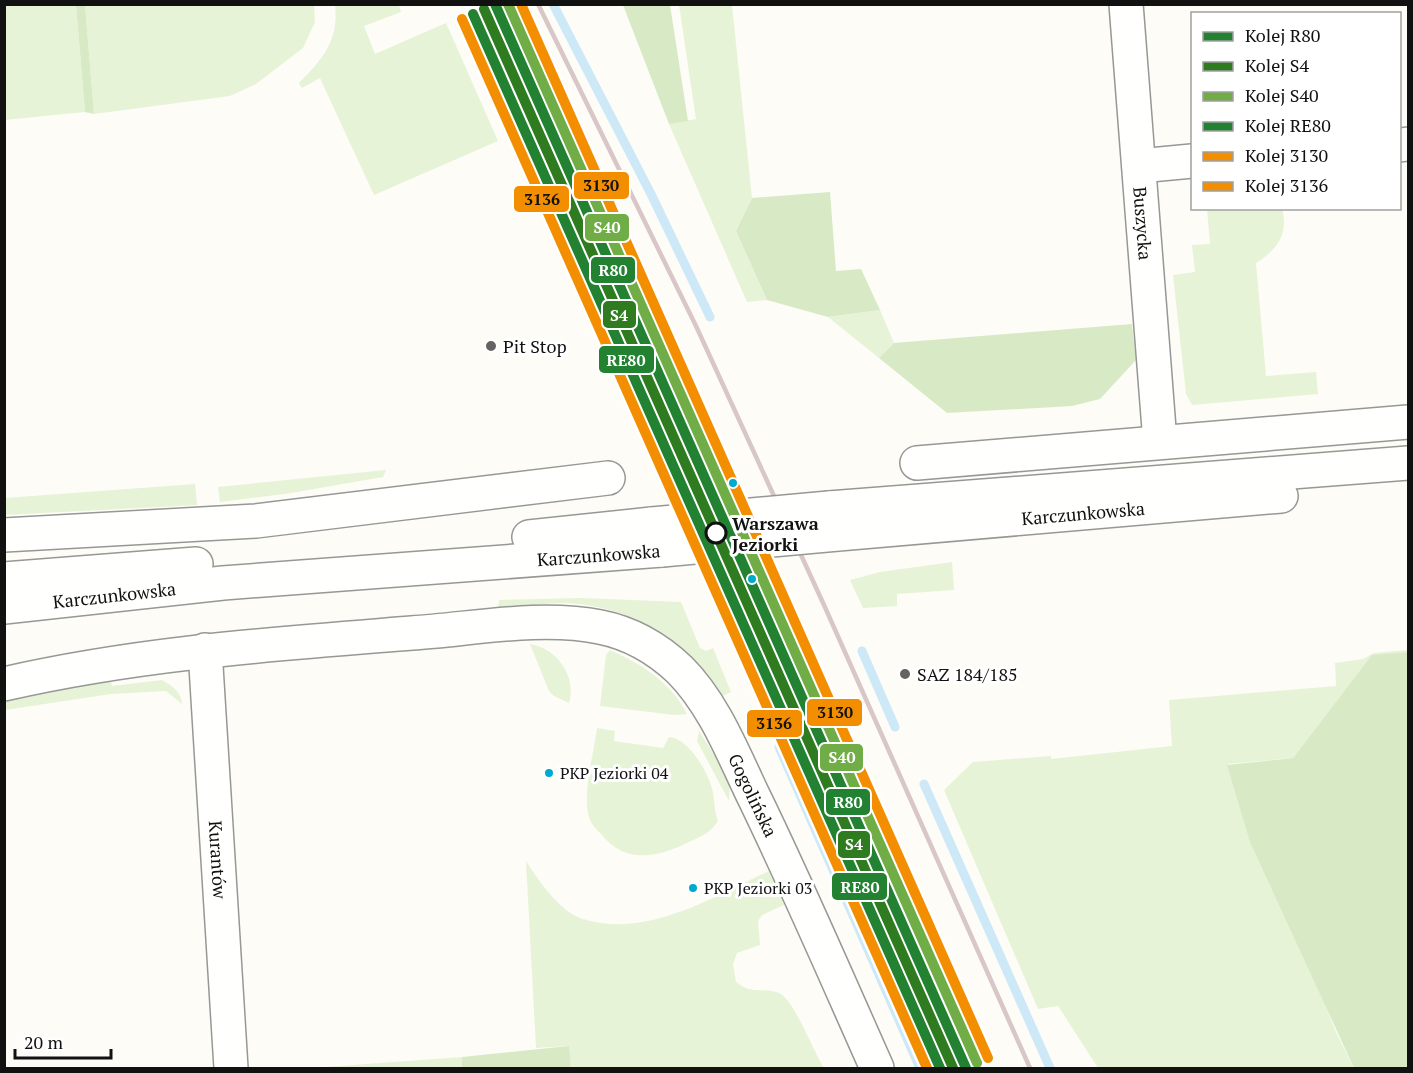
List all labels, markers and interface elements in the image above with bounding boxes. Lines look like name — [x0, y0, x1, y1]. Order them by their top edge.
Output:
legend — [1191, 12, 1401, 210]
text: Kolej R80 — [1245, 23, 1320, 47]
text: Kolej S4 — [1245, 53, 1309, 77]
text: Kolej S40 — [1245, 83, 1319, 107]
text: Kolej RE80 — [1245, 113, 1331, 137]
text: Kolej 3130 — [1245, 143, 1328, 167]
line badge: 3130 — [573, 171, 630, 200]
text: Kolej 3136 — [1245, 173, 1329, 197]
text: 3130 — [583, 174, 619, 196]
line badge: 3136 — [513, 185, 570, 213]
street label: Buszycka — [1128, 186, 1158, 261]
text: 3136 — [524, 188, 560, 210]
line badge: S40 — [584, 213, 630, 242]
text: S40 — [593, 216, 621, 238]
line badge: R80 — [590, 256, 636, 284]
text: R80 — [598, 259, 628, 281]
line badge: S4 — [602, 300, 637, 329]
text: S4 — [610, 304, 628, 326]
place label: Pit Stop — [503, 334, 567, 358]
marker: Pit Stop — [484, 339, 498, 353]
line badge: RE80 — [598, 345, 655, 374]
text: RE80 — [607, 349, 645, 371]
unlabelled marker — [727, 477, 739, 489]
street label: Karczunkowska — [1020, 496, 1146, 530]
place label: Warszawa Jeziorki — [732, 511, 819, 556]
marker: Warszawa Jeziorki — [705, 522, 727, 544]
street label: Karczunkowska — [536, 538, 661, 571]
unlabelled marker — [746, 573, 758, 585]
street label: Karczunkowska — [52, 576, 177, 614]
place label: SAZ 184/185 — [917, 662, 1018, 686]
marker: SAZ 184/185 — [898, 667, 912, 681]
line badge: 3130 — [806, 698, 863, 727]
text: 3130 — [817, 701, 853, 723]
line badge: 3136 — [746, 709, 803, 738]
text: 3136 — [756, 712, 792, 734]
line badge: S40 — [819, 743, 864, 772]
text: S40 — [828, 746, 856, 768]
street label: Gogolińska — [723, 750, 783, 841]
place label: PKP Jeziorki 04 — [560, 762, 669, 784]
marker: PKP Jeziorki 04 — [543, 767, 555, 779]
line badge: R80 — [825, 788, 871, 816]
text: R80 — [833, 791, 863, 813]
street label: Kurantów — [204, 820, 232, 900]
line badge: S4 — [837, 830, 871, 859]
text: S4 — [845, 833, 863, 855]
line badge: RE80 — [831, 872, 888, 901]
text: RE80 — [841, 876, 879, 898]
place label: PKP Jeziorki 03 — [704, 877, 812, 899]
marker: PKP Jeziorki 03 — [687, 882, 699, 894]
scale bar — [15, 1022, 111, 1060]
text: 20 m — [24, 1030, 64, 1054]

